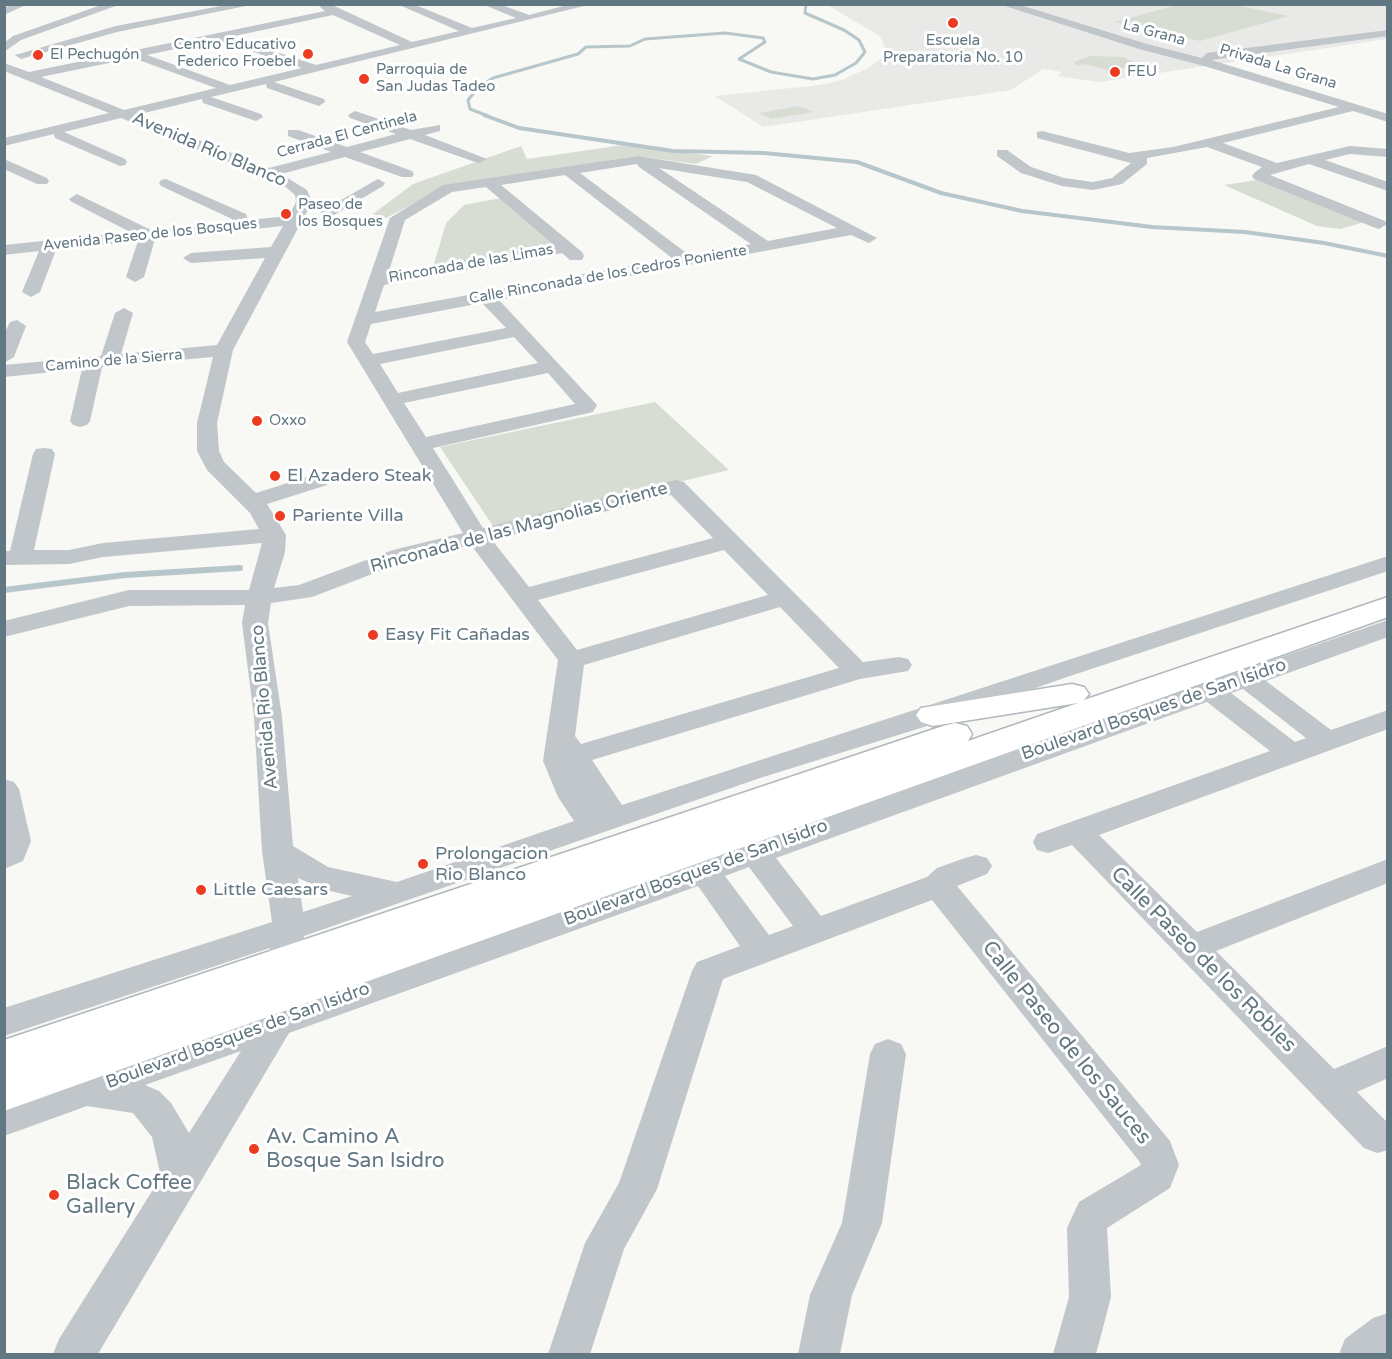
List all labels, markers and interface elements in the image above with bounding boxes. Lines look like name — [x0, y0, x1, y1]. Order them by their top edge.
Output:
marker: Escuela Preparatoria No. 10 — [946, 16, 960, 30]
street label: La Grana — [1121, 16, 1187, 50]
place label: Escuela Preparatoria No. 10 — [883, 32, 1023, 67]
place label: Centro Educativo Federico Froebel — [173, 36, 296, 71]
street label: Privada La Grana — [1217, 41, 1339, 93]
place label: El Pechugón — [50, 46, 139, 64]
marker: Centro Educativo Federico Froebel — [301, 47, 315, 61]
marker: El Pechugón — [31, 48, 45, 62]
place label: Parroquia de San Judas Tadeo — [376, 61, 495, 96]
place label: FEU — [1127, 63, 1157, 81]
marker: FEU — [1108, 65, 1122, 79]
marker: Parroquia de San Judas Tadeo — [357, 72, 371, 86]
street label: Avenida Río Blanco — [129, 108, 289, 192]
street label: Cerrada El Centinela — [275, 108, 419, 162]
place label: Paseo de los Bosques — [298, 196, 383, 231]
marker: Paseo de los Bosques — [279, 207, 293, 221]
street label: Avenida Paseo de los Bosques — [42, 215, 258, 255]
street label: Rinconada de las Limas — [387, 241, 555, 287]
street label: Calle Rinconada de los Cedros Poniente — [468, 242, 748, 308]
street label: Camino de la Sierra — [45, 346, 183, 376]
place label: Oxxo — [269, 412, 306, 430]
marker: Oxxo — [250, 414, 264, 428]
place label: El Azadero Steak — [287, 465, 432, 487]
marker: El Azadero Steak — [268, 469, 282, 483]
street label: Rinconada de las Magnolias Oriente — [368, 478, 670, 578]
place label: Pariente Villa — [292, 505, 404, 527]
marker: Pariente Villa — [273, 509, 287, 523]
street label: Avenida Río Blanco — [247, 624, 283, 790]
place label: Easy Fit Cañadas — [385, 624, 530, 646]
marker: Easy Fit Cañadas — [366, 628, 380, 642]
street label: Boulevard Bosques de San Isidro — [1019, 654, 1289, 766]
street label: Boulevard Bosques de San Isidro — [561, 815, 831, 931]
place label: Prolongacion Rio Blanco — [435, 843, 548, 886]
marker: Prolongacion Rio Blanco — [416, 857, 430, 871]
street label: Calle Paseo de los Robles — [1105, 862, 1301, 1058]
place label: Little Caesars — [213, 879, 328, 901]
marker: Little Caesars — [194, 883, 208, 897]
street label: Calle Paseo de los Sauces — [976, 936, 1156, 1150]
street label: Boulevard Bosques de San Isidro — [103, 978, 373, 1094]
place label: Av. Camino A Bosque San Isidro — [266, 1124, 444, 1174]
marker: Av. Camino A Bosque San Isidro — [247, 1142, 261, 1156]
place label: Black Coffee Gallery — [66, 1170, 192, 1220]
marker: Black Coffee Gallery — [47, 1188, 61, 1202]

